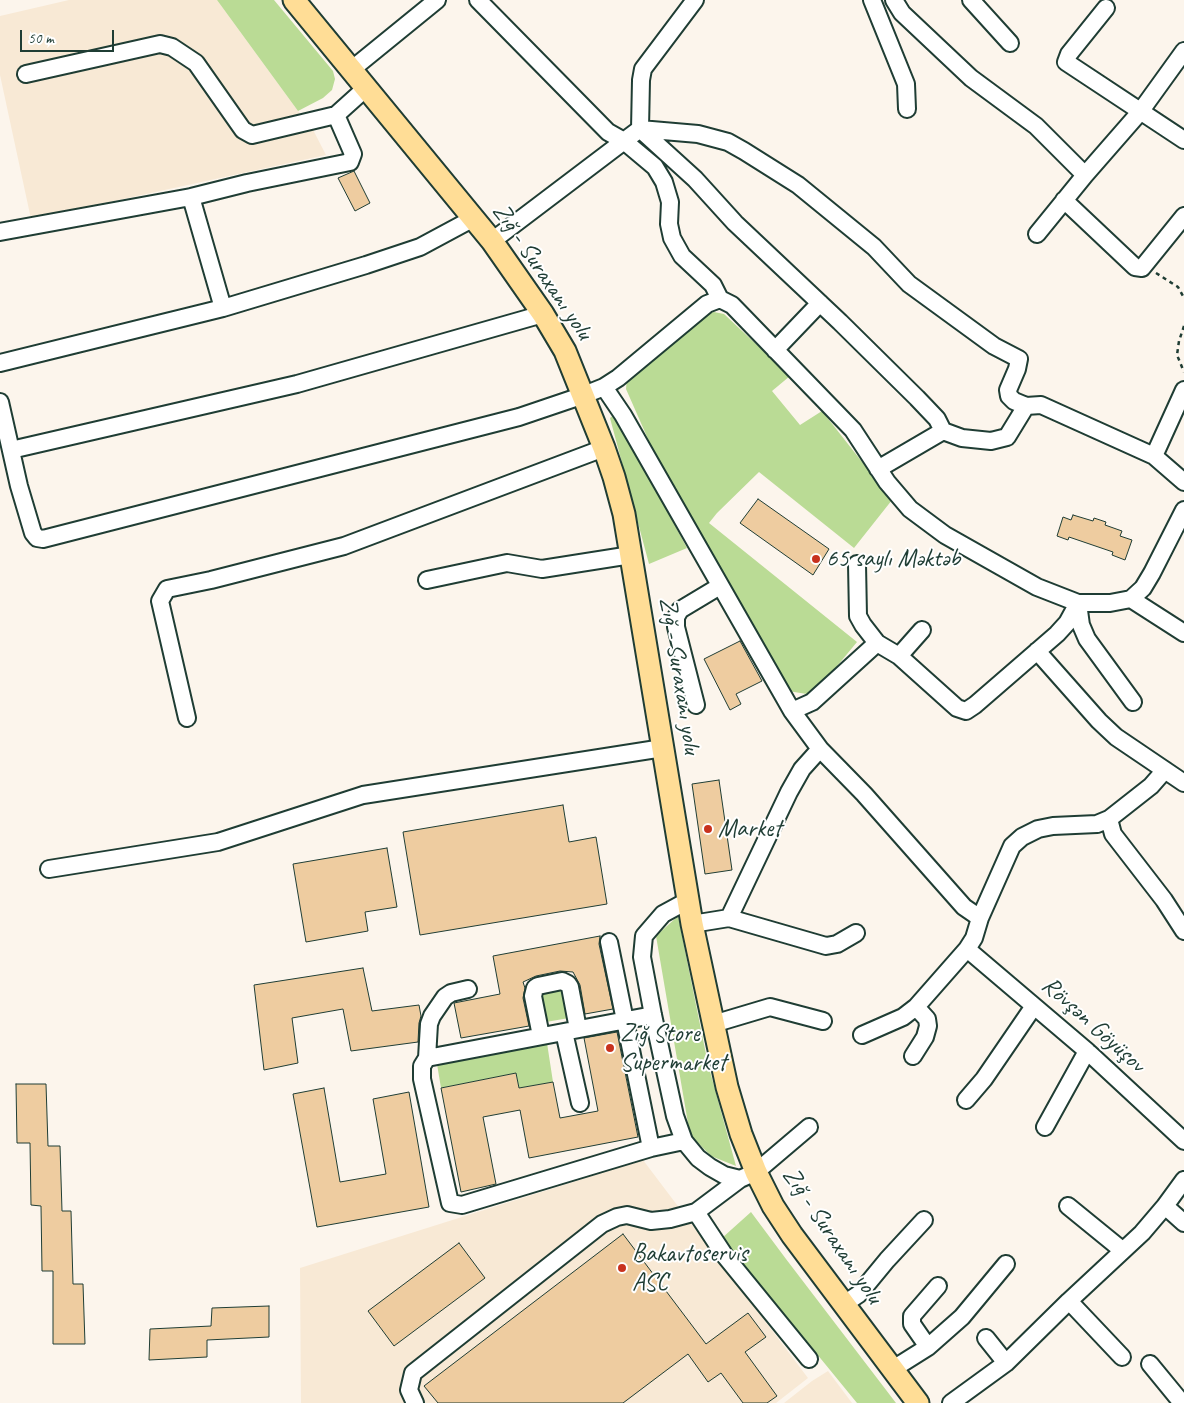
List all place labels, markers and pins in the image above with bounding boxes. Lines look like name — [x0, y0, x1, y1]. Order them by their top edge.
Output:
place label: 65 saylı Məktəb — [826, 544, 960, 574]
marker: 65 saylı Məktəb — [810, 553, 822, 565]
place label: Market — [718, 814, 781, 844]
marker: Market — [702, 823, 714, 835]
place label: Zığ Store Supermarket — [620, 1019, 726, 1078]
marker: Zığ Store Supermarket — [604, 1042, 616, 1054]
place label: Bakavtoservis ASC — [632, 1239, 748, 1298]
marker: Bakavtoservis ASC — [616, 1262, 628, 1274]

